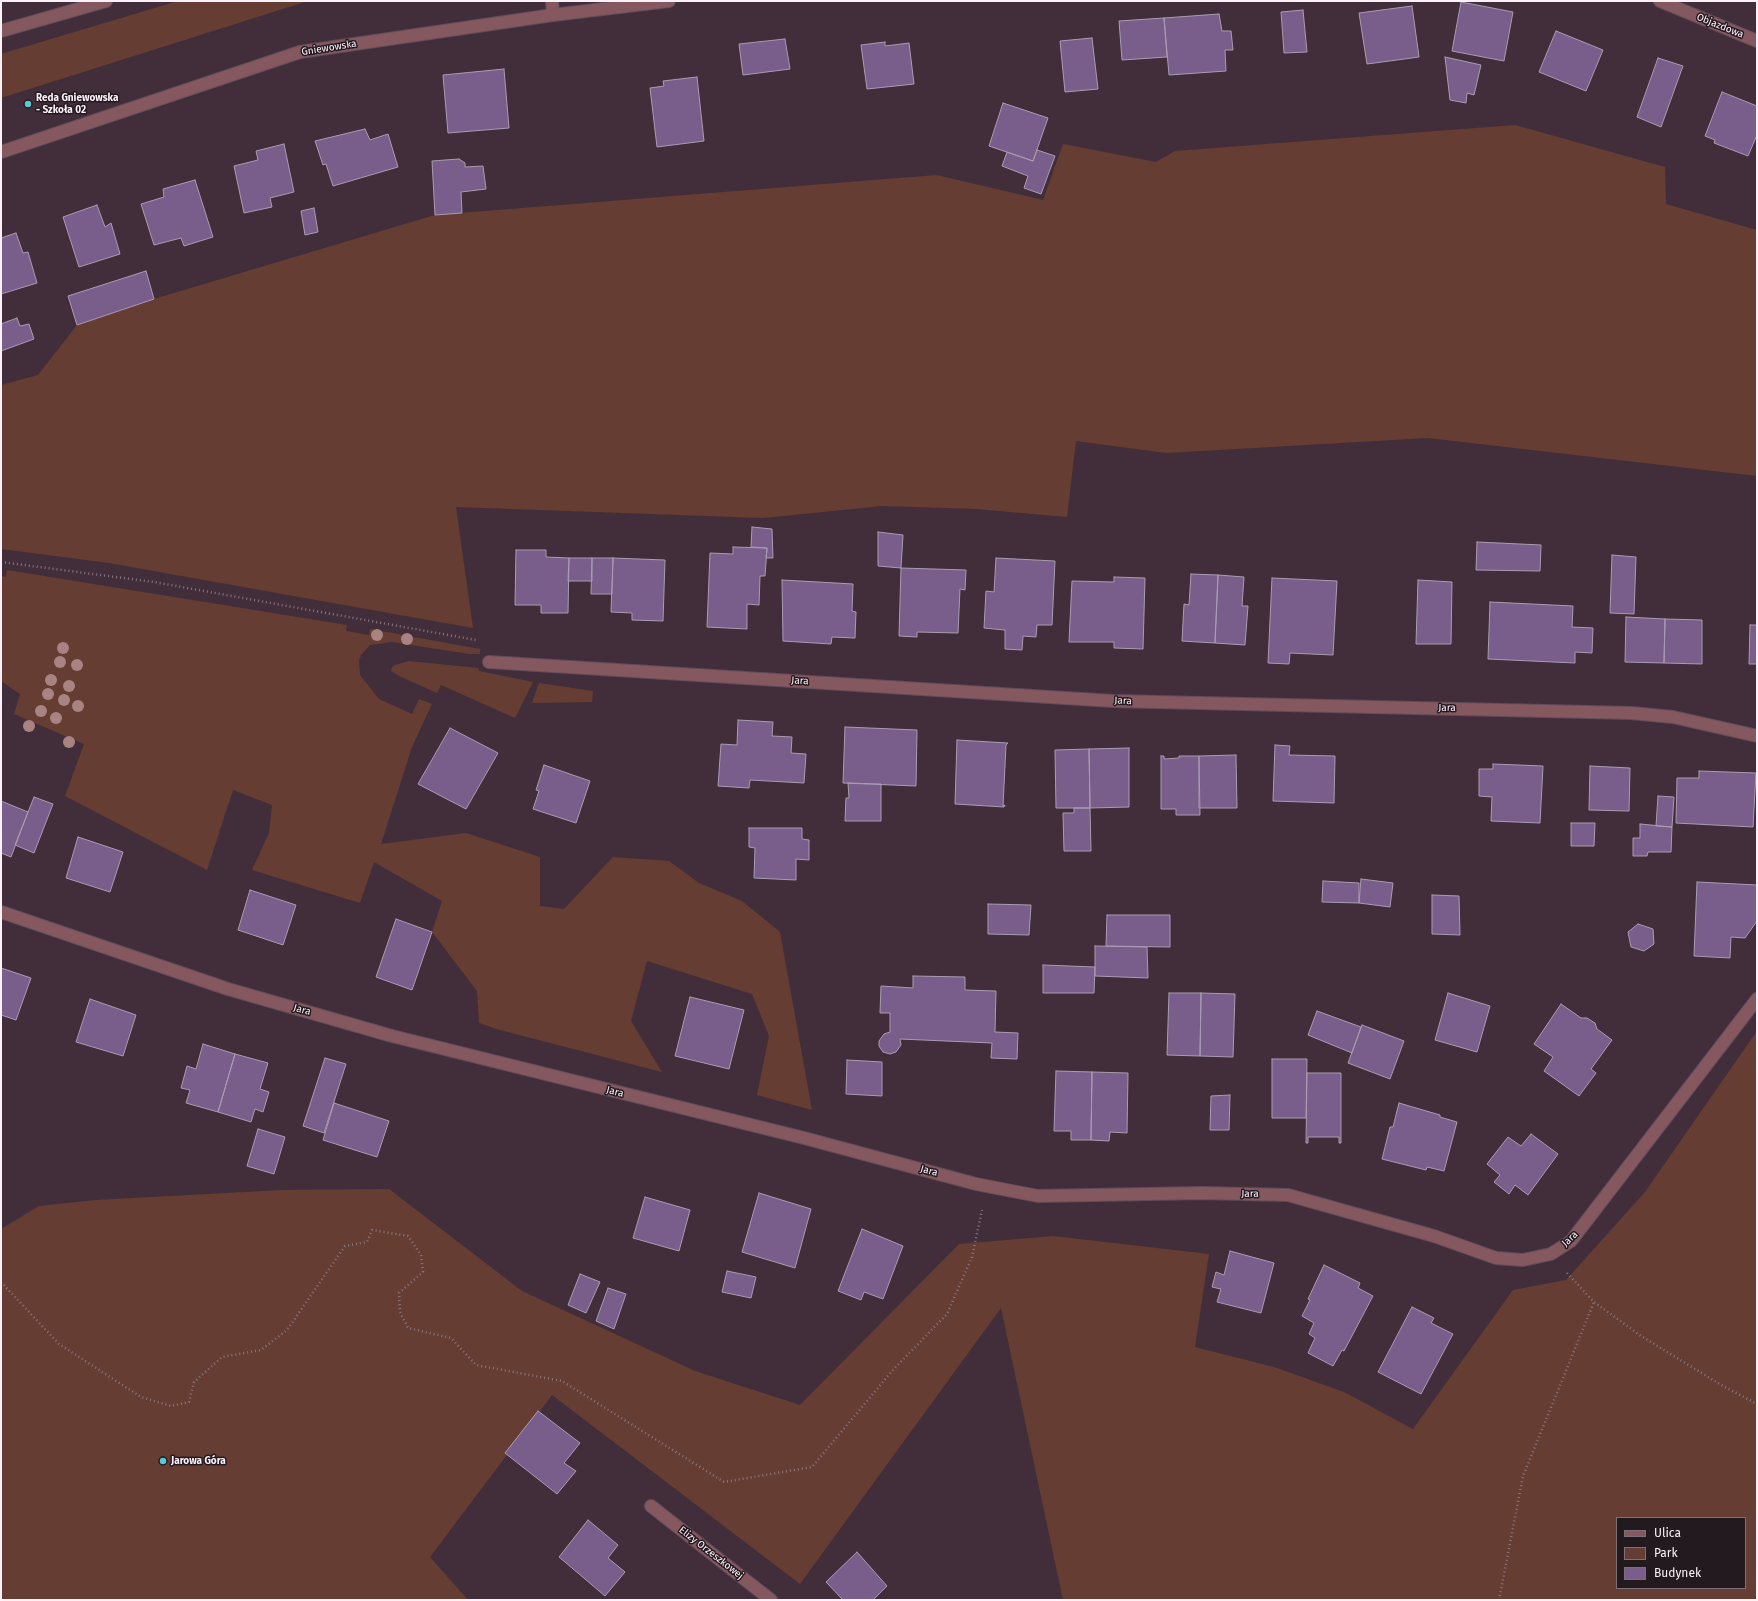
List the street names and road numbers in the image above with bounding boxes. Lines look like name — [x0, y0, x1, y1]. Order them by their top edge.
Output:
street label: Objazdowa — [1695, 11, 1745, 41]
street label: Gniewowska — [301, 38, 357, 58]
street label: Jara — [791, 674, 809, 688]
street label: Jara — [1114, 695, 1132, 707]
street label: Jara — [1438, 702, 1456, 714]
street label: Jara — [292, 1002, 312, 1018]
street label: Jara — [605, 1084, 625, 1100]
street label: Jara — [919, 1163, 939, 1179]
street label: Jara — [1241, 1188, 1259, 1200]
street label: Jara — [1560, 1229, 1580, 1249]
street label: Elizy Orzeszkowej — [676, 1524, 746, 1582]

